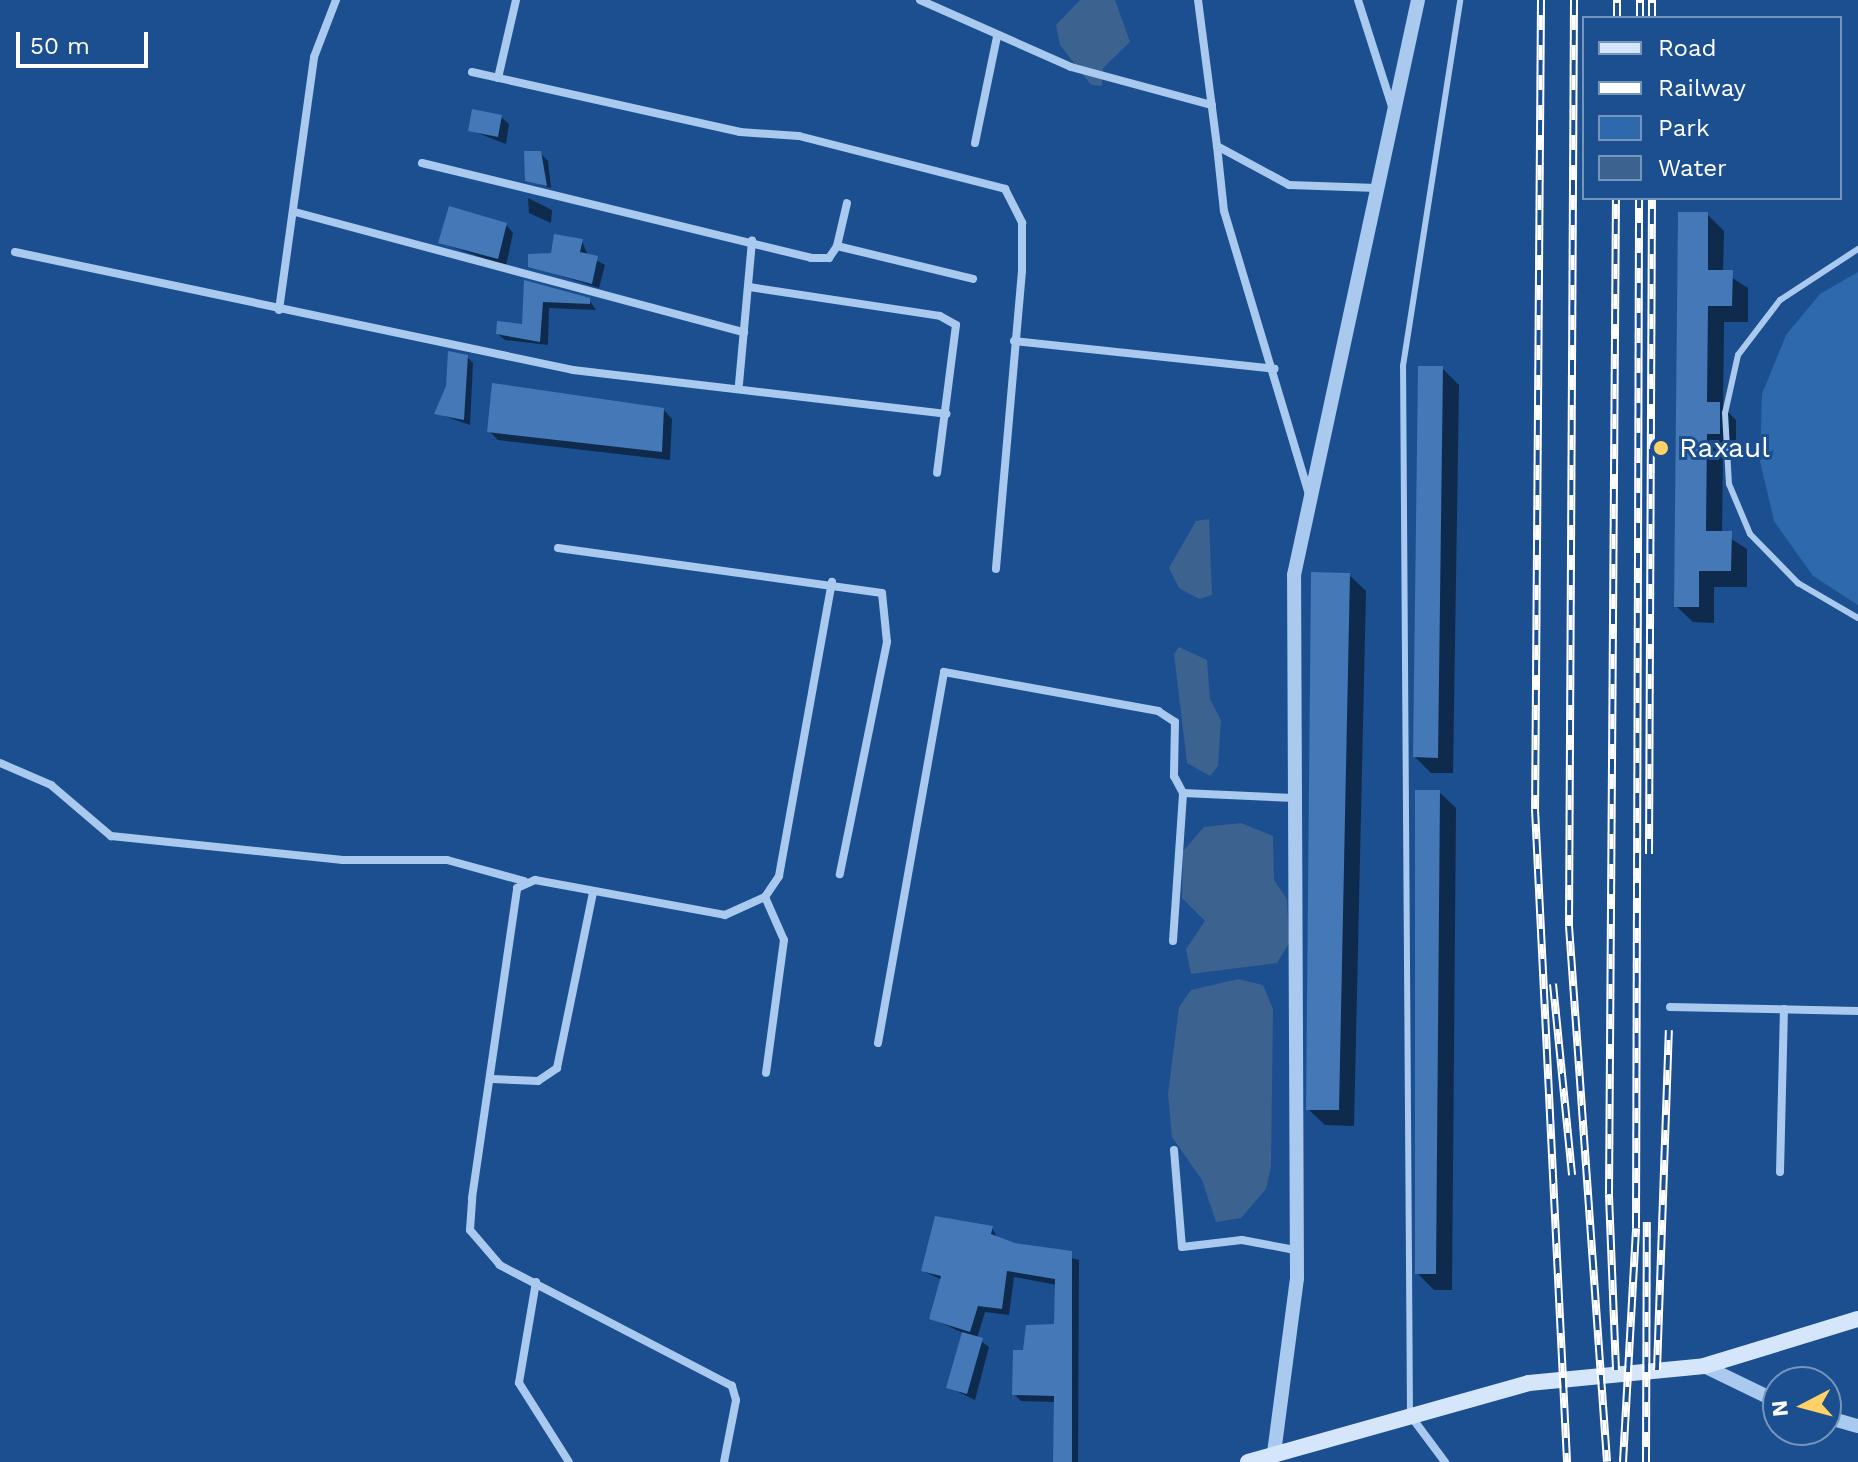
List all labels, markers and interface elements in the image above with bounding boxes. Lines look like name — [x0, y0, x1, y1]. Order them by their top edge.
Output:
scale bar — [20, 16, 152, 66]
legend — [1582, 16, 1842, 200]
text: 50 m — [30, 32, 90, 60]
text: Road — [1658, 34, 1717, 62]
text: Railway — [1658, 74, 1746, 102]
text: Park — [1658, 114, 1710, 142]
text: Water — [1658, 154, 1727, 182]
place label: Raxaul — [1679, 431, 1770, 465]
marker: Raxaul — [1650, 437, 1672, 459]
north arrow — [1762, 1366, 1842, 1446]
text: N — [1766, 1399, 1793, 1418]

